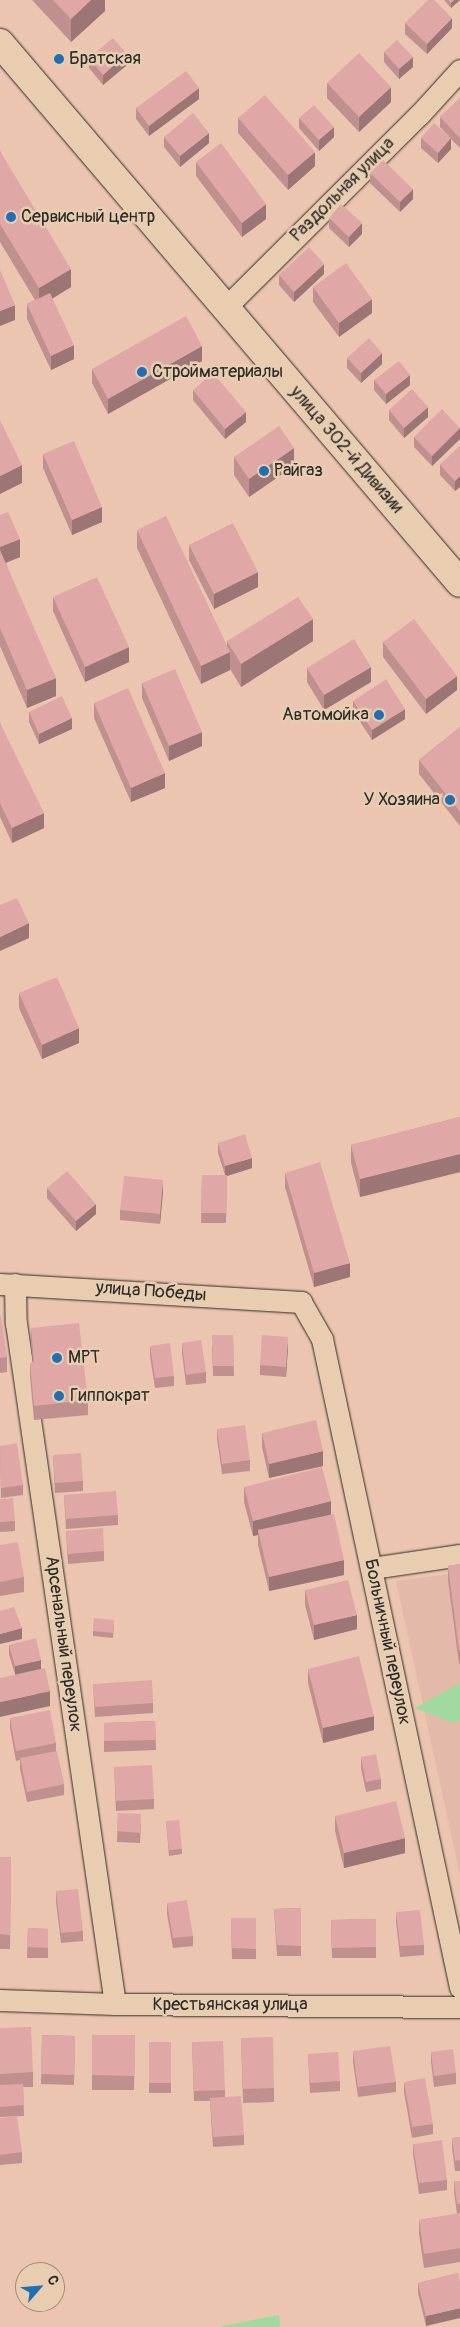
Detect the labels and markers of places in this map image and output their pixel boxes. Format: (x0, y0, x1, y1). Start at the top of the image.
place label: Братская (69, 48, 141, 70)
marker: Братская (53, 53, 65, 65)
place label: Сервисный центр (21, 206, 155, 228)
marker: Сервисный центр (5, 211, 17, 223)
place label: Стройматериалы (152, 361, 283, 383)
marker: Стройматериалы (136, 366, 148, 378)
place label: Райгаз (274, 460, 323, 482)
marker: Райгаз (258, 465, 270, 477)
place label: Автомойка (282, 704, 369, 726)
marker: Автомойка (373, 709, 385, 721)
place label: У Хозяина (363, 789, 440, 811)
marker: У Хозяина (444, 794, 456, 806)
place label: МРТ (68, 1347, 100, 1369)
marker: МРТ (50, 1351, 64, 1365)
place label: Гиппократ (70, 1385, 150, 1407)
marker: Гиппократ (52, 1389, 66, 1403)

